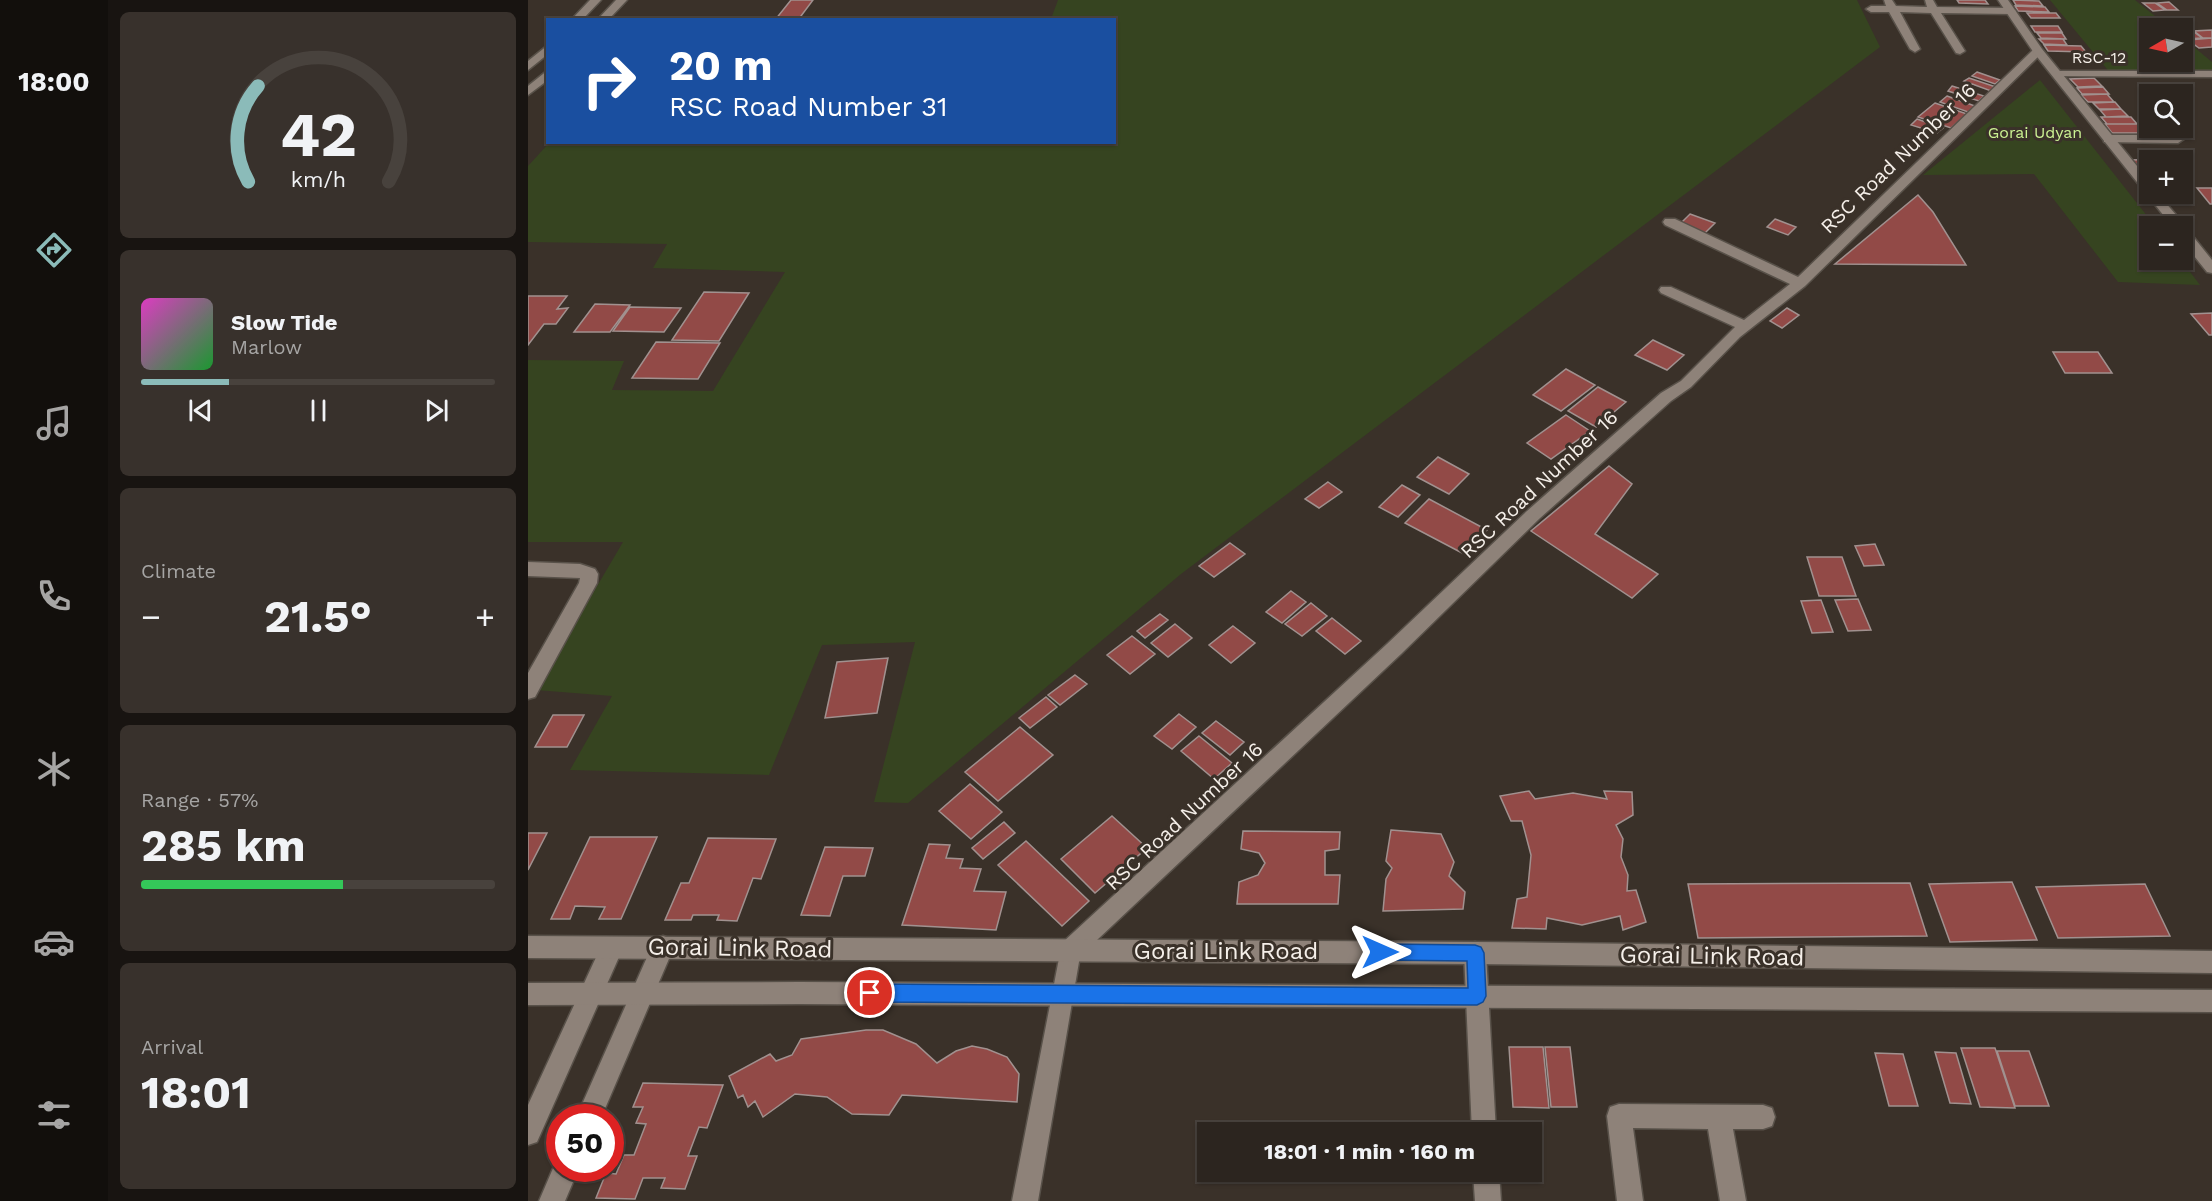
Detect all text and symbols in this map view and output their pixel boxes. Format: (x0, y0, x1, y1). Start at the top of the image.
north arrow (2139, 18, 2193, 72)
map controls (2139, 18, 2193, 270)
text: 20 m (669, 41, 773, 90)
icon: right (570, 42, 648, 120)
street label: RSC-12 (2072, 48, 2126, 67)
text: 18:00 (18, 66, 90, 98)
street label: RSC Road Number 16 (1815, 78, 1981, 238)
button: search (2139, 84, 2193, 138)
text: RSC Road Number 31 (669, 91, 947, 123)
text: 42 (280, 98, 356, 171)
park label: Gorai Udyan (1988, 123, 2082, 142)
button: + (2139, 150, 2193, 204)
text: km/h (290, 167, 346, 192)
button: − (2139, 216, 2193, 270)
icon: directions (33, 229, 75, 271)
text: Slow Tide (231, 310, 338, 335)
text: Marlow (231, 335, 302, 359)
icon: previous (184, 394, 217, 427)
icon: pause (302, 394, 335, 427)
icon: next (420, 394, 453, 427)
icon: music (33, 402, 75, 444)
street label: RSC Road Number 16 (1455, 405, 1623, 563)
text: Climate (141, 559, 216, 583)
icon: phone (33, 575, 75, 617)
text: 21.5° (264, 590, 372, 643)
text: − (141, 597, 161, 636)
text: + (475, 597, 495, 636)
street label: RSC Road Number 16 (1100, 737, 1268, 895)
icon: climate (33, 748, 75, 790)
text: Range · 57% (141, 788, 258, 812)
text: 285 km (141, 819, 305, 872)
position arrow (1348, 920, 1412, 984)
icon: car (33, 921, 75, 963)
street label: Gorai Link Road (647, 932, 833, 964)
street label: Gorai Link Road (1134, 937, 1318, 965)
street label: Gorai Link Road (1619, 940, 1805, 972)
pin (844, 967, 895, 1018)
icon: arrive (853, 976, 886, 1009)
text: Arrival (141, 1035, 203, 1059)
text: 18:01 (141, 1066, 251, 1119)
icon: filters (33, 1094, 75, 1136)
speed limit sign: 50 (546, 1104, 624, 1182)
text: 18:01 · 1 min · 160 m (1264, 1139, 1475, 1164)

